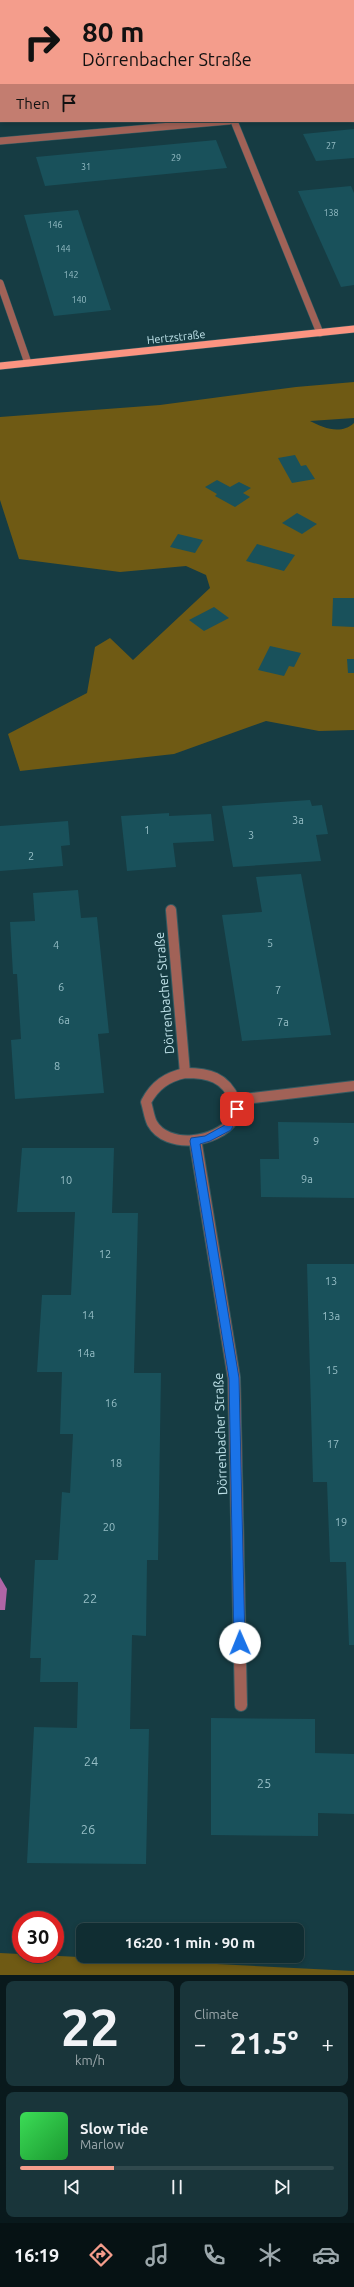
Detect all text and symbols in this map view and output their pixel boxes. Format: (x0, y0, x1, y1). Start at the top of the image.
icon: right (16, 16, 68, 68)
text: 80 m (82, 16, 144, 47)
text: Dörrenbacher Straße (82, 49, 252, 69)
icon: arrive (58, 92, 80, 114)
text: Then (16, 95, 50, 112)
house number: 27 (326, 141, 336, 151)
house number: 29 (171, 153, 181, 163)
house number: 31 (81, 162, 91, 172)
house number: 138 (323, 208, 339, 218)
house number: 146 (47, 220, 63, 230)
house number: 144 (55, 244, 71, 254)
house number: 142 (63, 270, 79, 280)
house number: 140 (71, 295, 87, 305)
street label: Hertzstraße (146, 328, 206, 346)
house number: 3a (292, 814, 304, 826)
house number: 1 (144, 824, 150, 836)
house number: 3 (248, 829, 254, 841)
house number: 2 (28, 850, 34, 862)
street label: Dörrenbacher Straße (152, 931, 176, 1055)
house number: 5 (267, 937, 273, 949)
house number: 4 (53, 939, 59, 951)
house number: 6 (58, 981, 64, 993)
house number: 7 (275, 984, 281, 996)
house number: 6a (58, 1014, 70, 1026)
house number: 7a (277, 1016, 289, 1028)
house number: 8 (54, 1060, 60, 1072)
pin (220, 1092, 254, 1126)
icon: arrive (226, 1098, 248, 1120)
house number: 9 (313, 1135, 319, 1147)
house number: 9a (301, 1173, 313, 1185)
house number: 10 (60, 1174, 72, 1186)
house number: 12 (99, 1248, 111, 1260)
house number: 13 (325, 1275, 337, 1287)
house number: 14 (82, 1309, 94, 1321)
house number: 13a (322, 1310, 340, 1322)
house number: 14a (77, 1347, 95, 1359)
house number: 15 (326, 1364, 338, 1376)
street label: Dörrenbacher Straße (211, 1372, 229, 1496)
house number: 16 (105, 1397, 117, 1409)
house number: 17 (327, 1438, 339, 1450)
house number: 18 (110, 1457, 122, 1469)
house number: 19 (335, 1516, 347, 1528)
house number: 20 (103, 1521, 115, 1533)
house number: 22 (83, 1591, 97, 1605)
position arrow (219, 1622, 261, 1664)
house number: 24 (84, 1754, 98, 1768)
house number: 25 (257, 1776, 271, 1790)
house number: 26 (81, 1822, 95, 1836)
speed limit sign: 30 (12, 1911, 64, 1963)
text: 16:20 · 1 min · 90 m (125, 1934, 255, 1951)
text: 22 (61, 1998, 119, 2056)
text: Climate (194, 2007, 239, 2021)
text: 21.5° (230, 2026, 298, 2060)
text: − (194, 2031, 206, 2056)
text: + (322, 2031, 334, 2056)
text: km/h (75, 2053, 105, 2067)
text: Slow Tide (80, 2120, 148, 2137)
text: Marlow (80, 2137, 124, 2151)
icon: previous (61, 2176, 83, 2198)
icon: pause (166, 2176, 188, 2198)
icon: next (271, 2176, 293, 2198)
icon: directions (87, 2241, 115, 2269)
icon: music (143, 2241, 171, 2269)
icon: phone (200, 2241, 228, 2269)
icon: climate (256, 2241, 284, 2269)
icon: car (312, 2241, 340, 2269)
text: 16:19 (14, 2245, 59, 2265)

